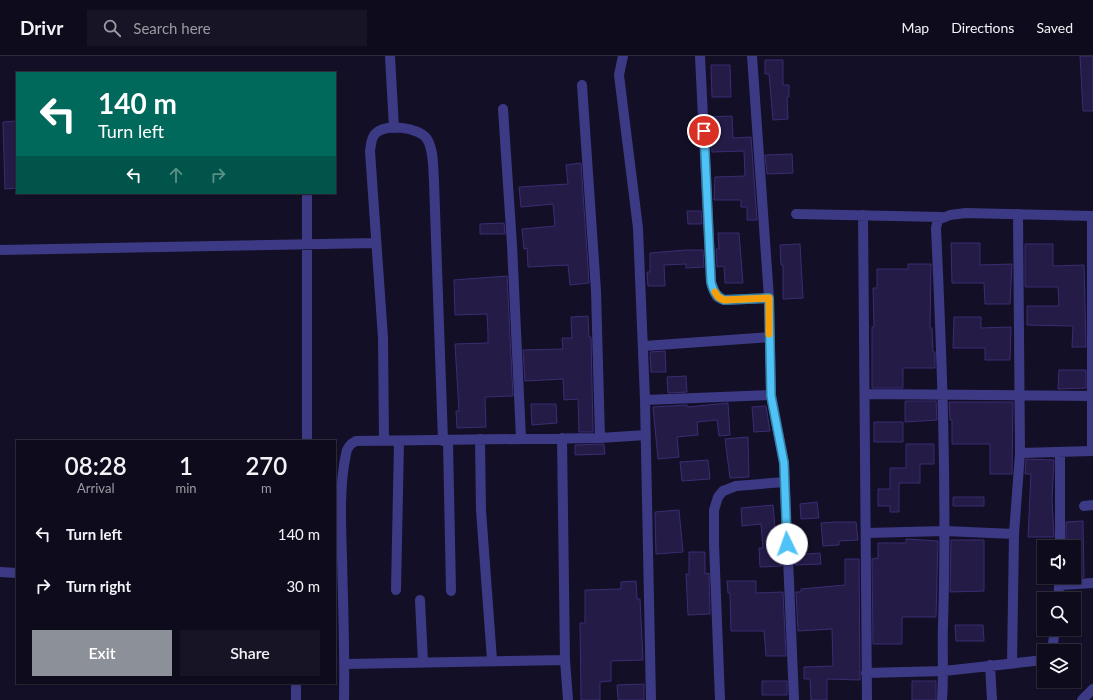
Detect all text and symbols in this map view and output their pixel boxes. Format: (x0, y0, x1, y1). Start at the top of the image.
search box (87, 10, 367, 46)
text: Drivr (20, 16, 63, 39)
icon: search (101, 17, 123, 39)
text: Search here (133, 19, 211, 37)
text: Map (902, 19, 929, 36)
text: Directions (951, 19, 1014, 36)
text: Saved (1036, 19, 1073, 36)
text: 140 m (98, 86, 177, 120)
icon: left (32, 88, 84, 140)
pin (687, 114, 721, 148)
text: Turn left (98, 120, 164, 142)
icon: arrive (693, 120, 715, 142)
icon: left (123, 164, 145, 186)
icon: ahead (165, 164, 187, 186)
icon: right (207, 164, 229, 186)
text: 08:28 (65, 451, 127, 480)
text: 1 (179, 451, 193, 480)
text: 270 (245, 451, 287, 480)
text: Arrival (77, 480, 114, 496)
text: min (175, 480, 197, 496)
text: m (261, 480, 272, 496)
icon: left (32, 523, 54, 545)
position arrow (766, 523, 808, 565)
text: Turn left (66, 525, 122, 543)
text: 140 m (278, 525, 320, 543)
map controls (1037, 540, 1081, 688)
button: sound (1037, 540, 1081, 584)
icon: right (32, 575, 54, 597)
text: Turn right (66, 577, 131, 595)
text: 30 m (286, 577, 320, 595)
button: search (1037, 592, 1081, 636)
button: Exit (32, 630, 172, 676)
button: Share (180, 630, 320, 676)
button: layers (1037, 644, 1081, 688)

